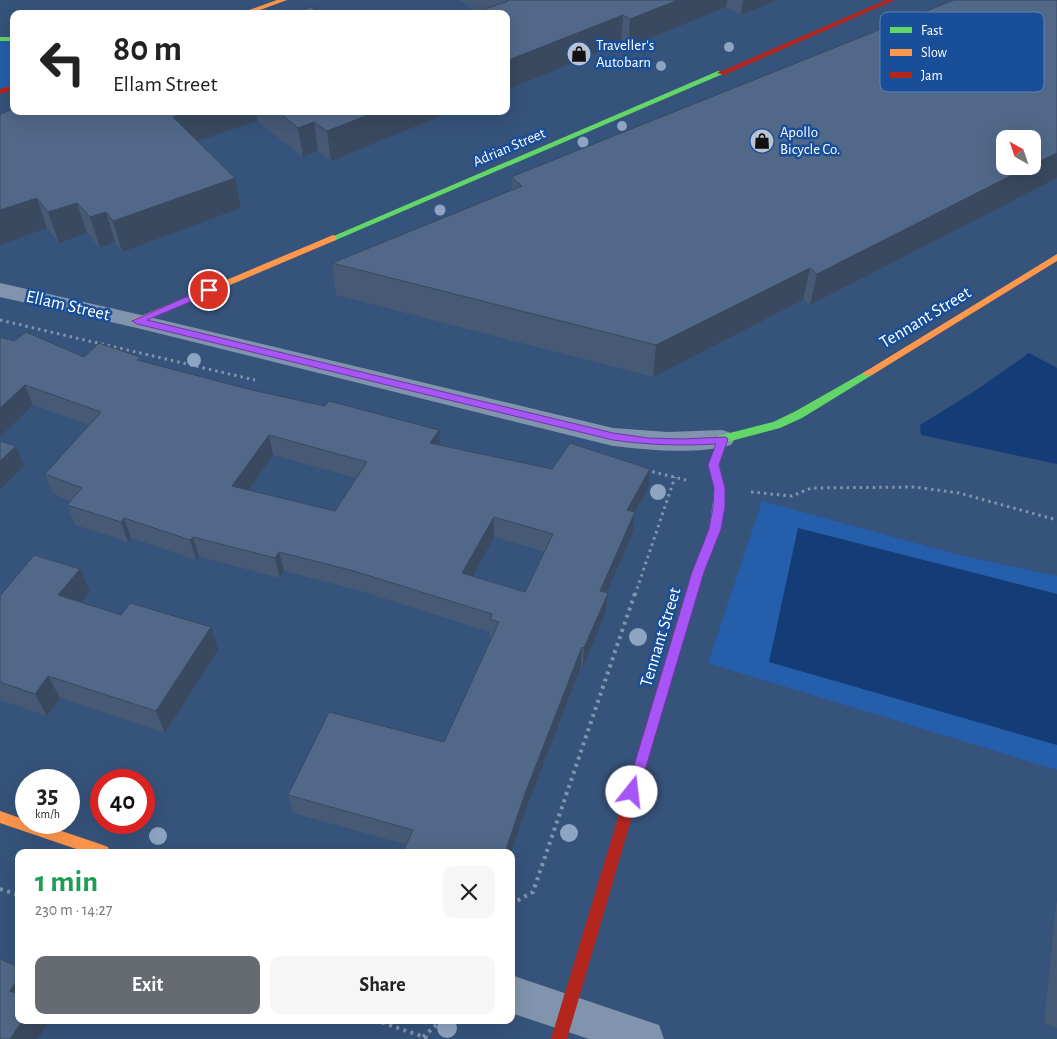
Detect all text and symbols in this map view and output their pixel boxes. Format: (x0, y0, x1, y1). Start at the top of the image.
legend (880, 12, 1044, 92)
text: Fast (921, 24, 943, 38)
icon: left (30, 30, 95, 95)
text: 80 m (113, 32, 182, 67)
place label: Traveller's Autobarn (596, 38, 654, 70)
shop icon: Traveller's Autobarn (566, 41, 592, 67)
text: Slow (921, 46, 948, 60)
text: Jam (921, 69, 943, 83)
text: Ellam Street (113, 73, 217, 95)
street label: Adrian Street (471, 125, 548, 169)
place label: Apollo Bicycle Co. (780, 125, 840, 157)
shop icon: Apollo Bicycle Co. (749, 128, 775, 154)
north arrow (996, 130, 1041, 175)
map controls (996, 130, 1041, 175)
pin (188, 269, 230, 311)
icon: arrive (195, 276, 223, 304)
street label: Tennant Street (877, 284, 974, 352)
street label: Ellam Street (24, 288, 112, 324)
street label: Tennant Street (637, 585, 685, 689)
position arrow (605, 765, 657, 817)
speed limit sign: 40 (90, 769, 155, 834)
text: 35 (37, 783, 58, 808)
text: km/h (35, 808, 60, 820)
button: close (443, 866, 495, 918)
text: 1 min (35, 867, 98, 897)
text: 230 m · 14:27 (35, 902, 113, 918)
button: Exit (35, 956, 260, 1014)
button: Share (270, 956, 495, 1014)

